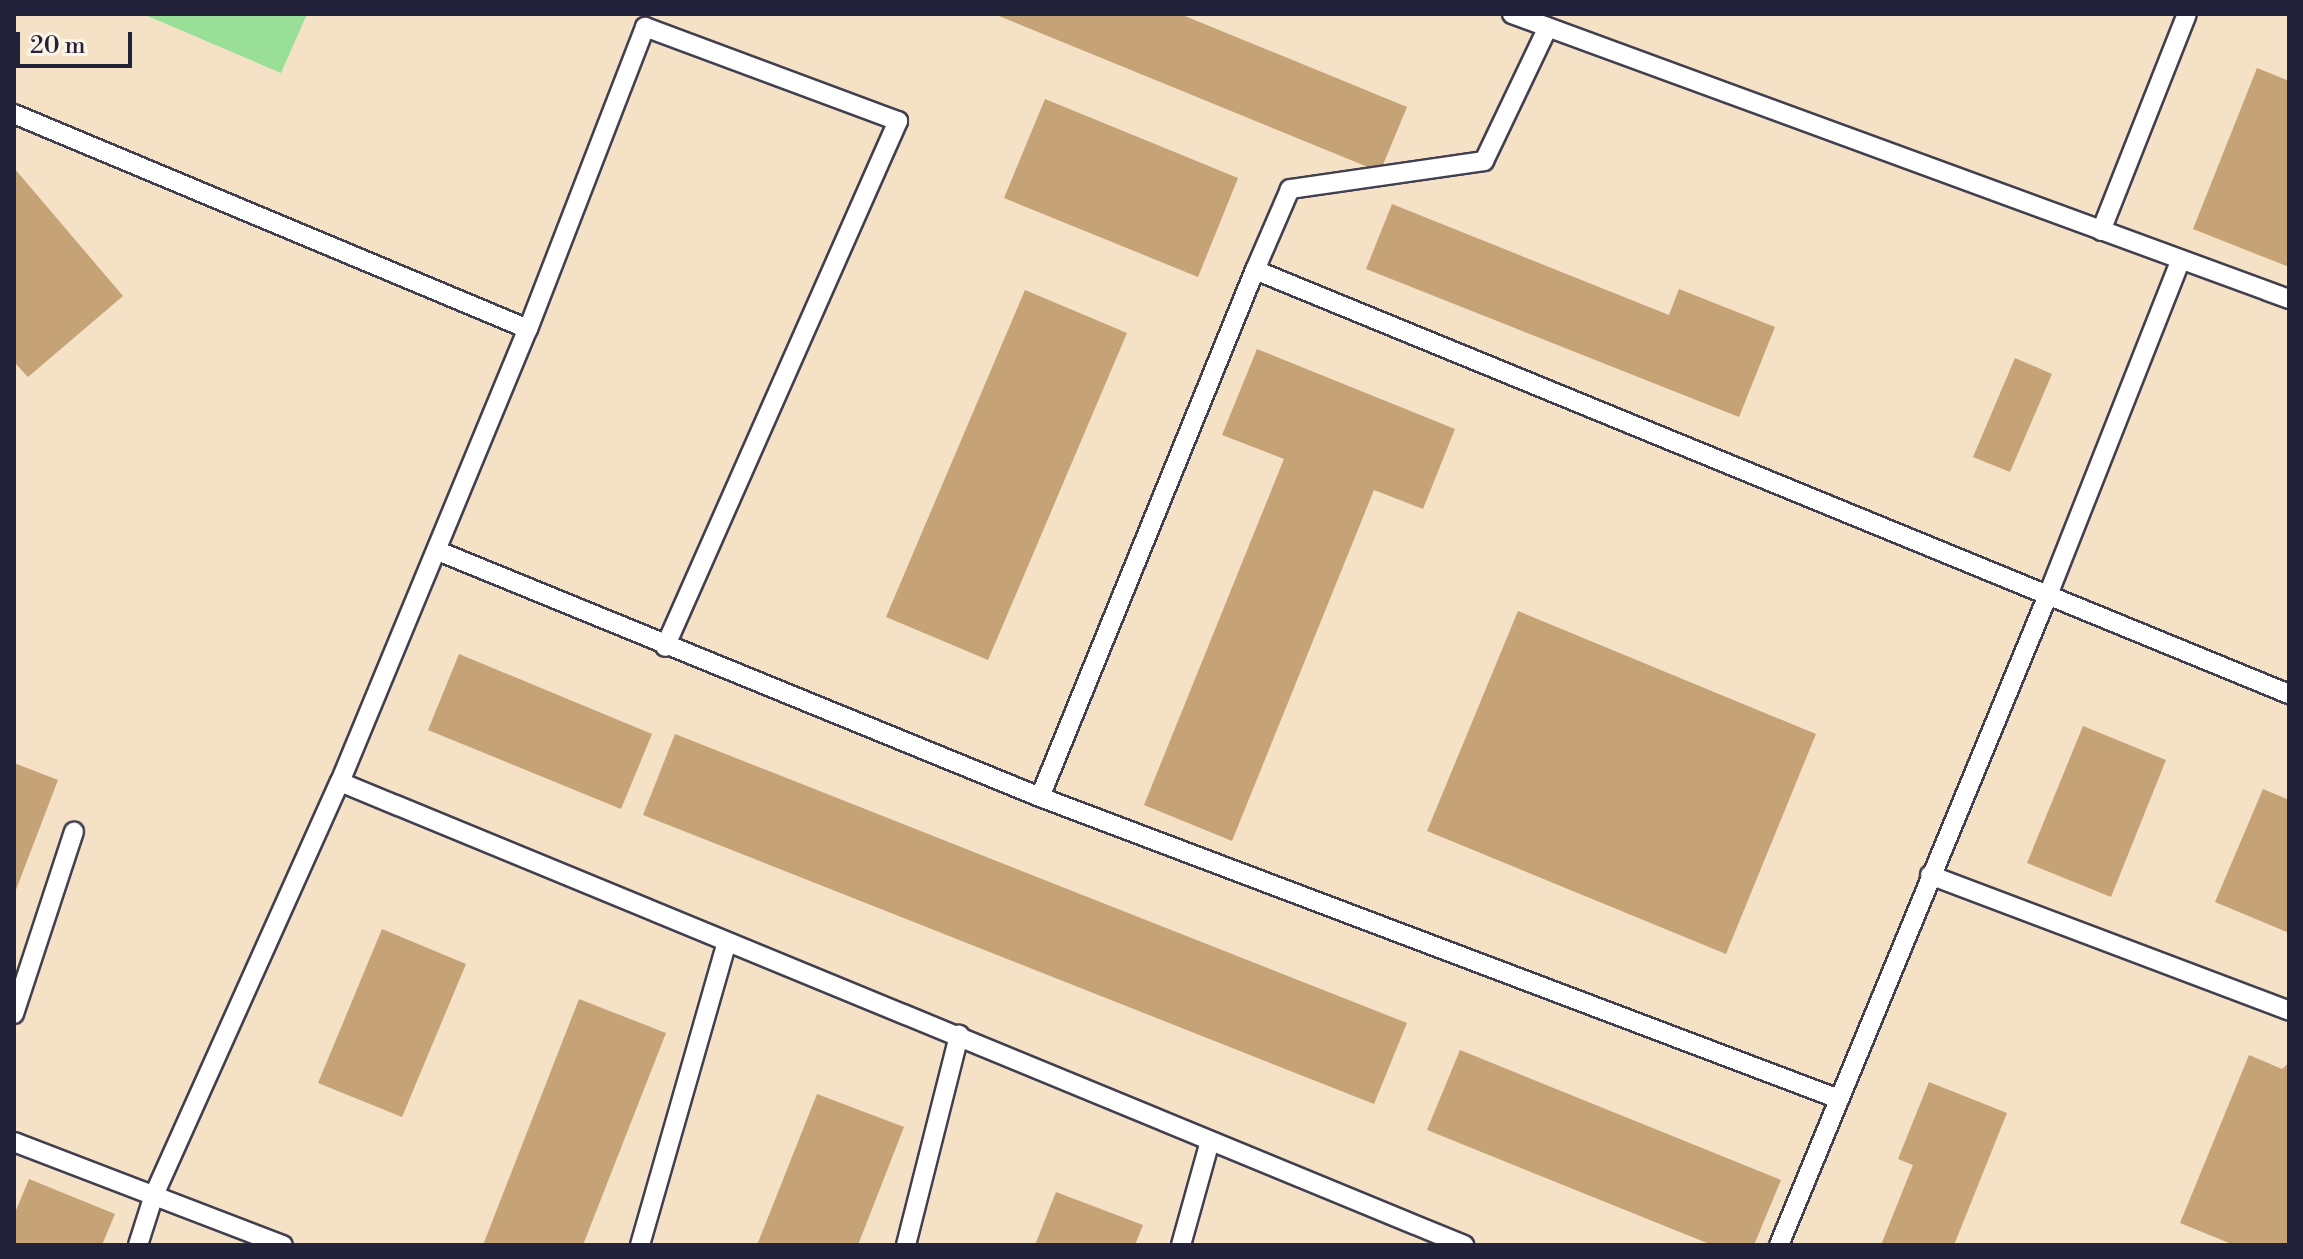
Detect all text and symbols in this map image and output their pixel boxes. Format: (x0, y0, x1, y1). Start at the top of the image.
scale bar (20, 16, 136, 66)
text: 20 m (30, 31, 86, 61)

